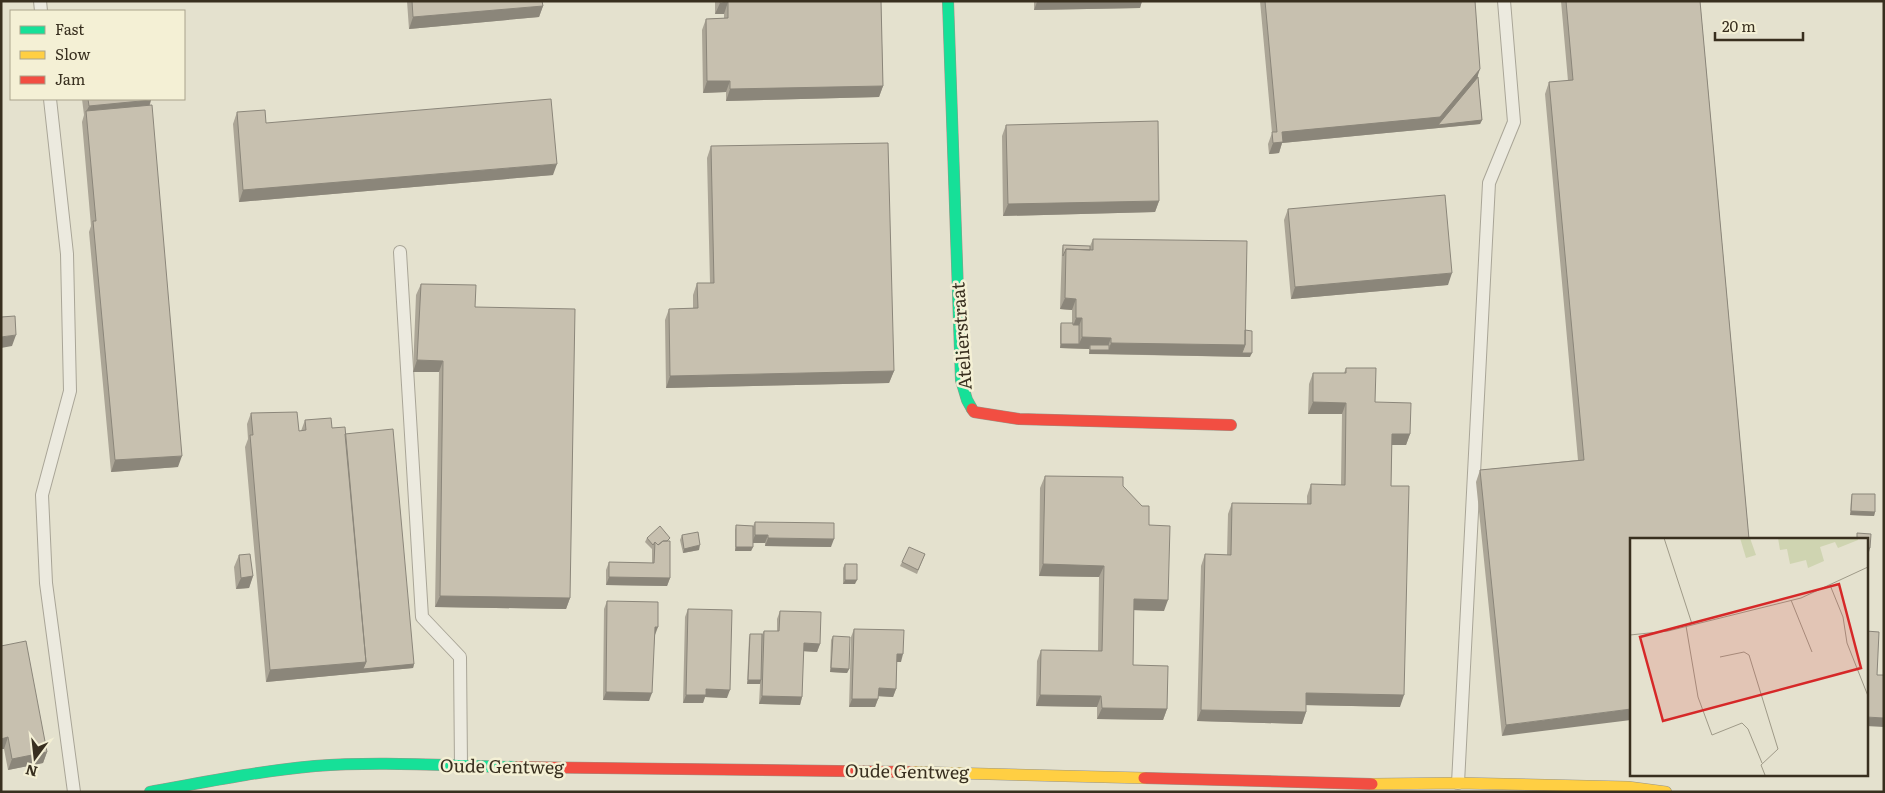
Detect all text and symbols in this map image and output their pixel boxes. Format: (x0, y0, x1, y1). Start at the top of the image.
legend (10, 10, 185, 100)
scale bar (1715, 10, 1802, 42)
text: 20 m (1722, 14, 1756, 37)
text: Fast (55, 17, 84, 40)
text: Slow (55, 42, 90, 65)
text: Jam (55, 67, 86, 90)
street label: Atelierstraat (943, 281, 978, 391)
inset map (1630, 538, 1868, 776)
north arrow (10, 733, 60, 783)
street label: Oude Gentweg (440, 751, 565, 780)
street label: Oude Gentweg (845, 756, 970, 785)
text: N (23, 760, 40, 783)

